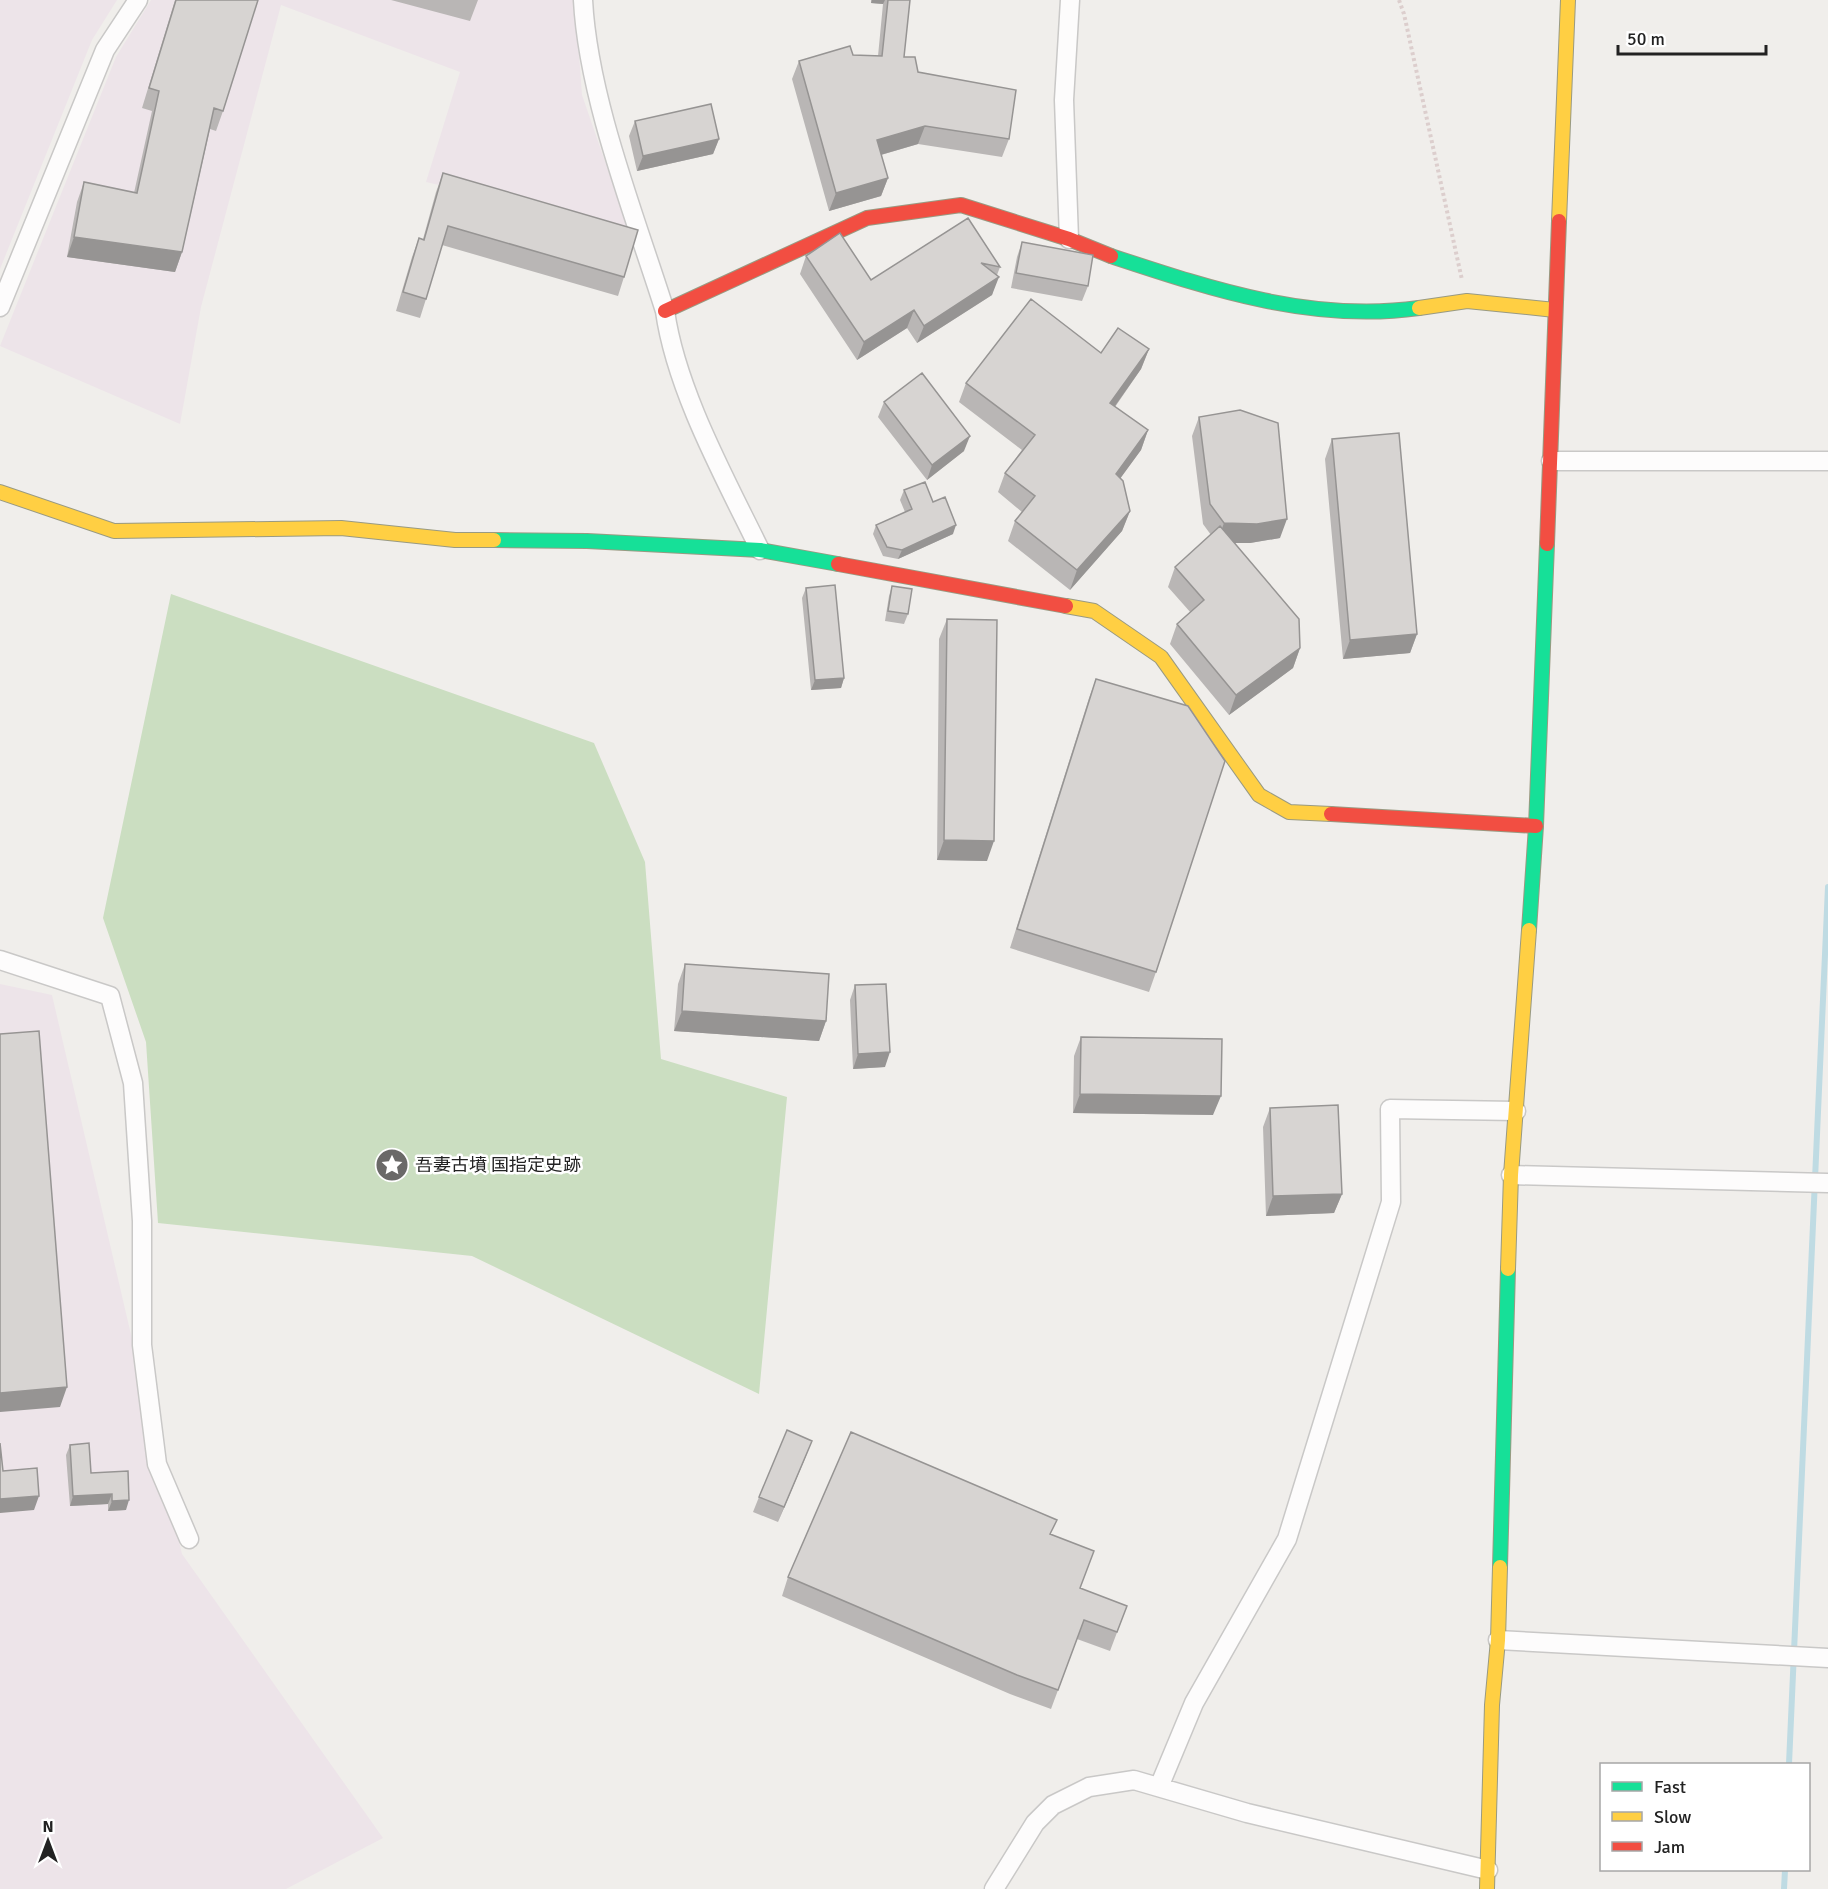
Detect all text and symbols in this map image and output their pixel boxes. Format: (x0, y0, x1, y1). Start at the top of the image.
scale bar (1618, 18, 1766, 56)
text: 50 m (1627, 28, 1665, 50)
place icon: 吾妻古墳 国指定史跡 (374, 1147, 410, 1183)
place label: 吾妻古墳 国指定史跡 (415, 1154, 581, 1176)
legend (1600, 1763, 1810, 1871)
text: Fast (1654, 1776, 1686, 1798)
text: Slow (1654, 1806, 1691, 1828)
north arrow (18, 1811, 78, 1871)
text: N (42, 1817, 54, 1837)
text: Jam (1654, 1836, 1685, 1858)

